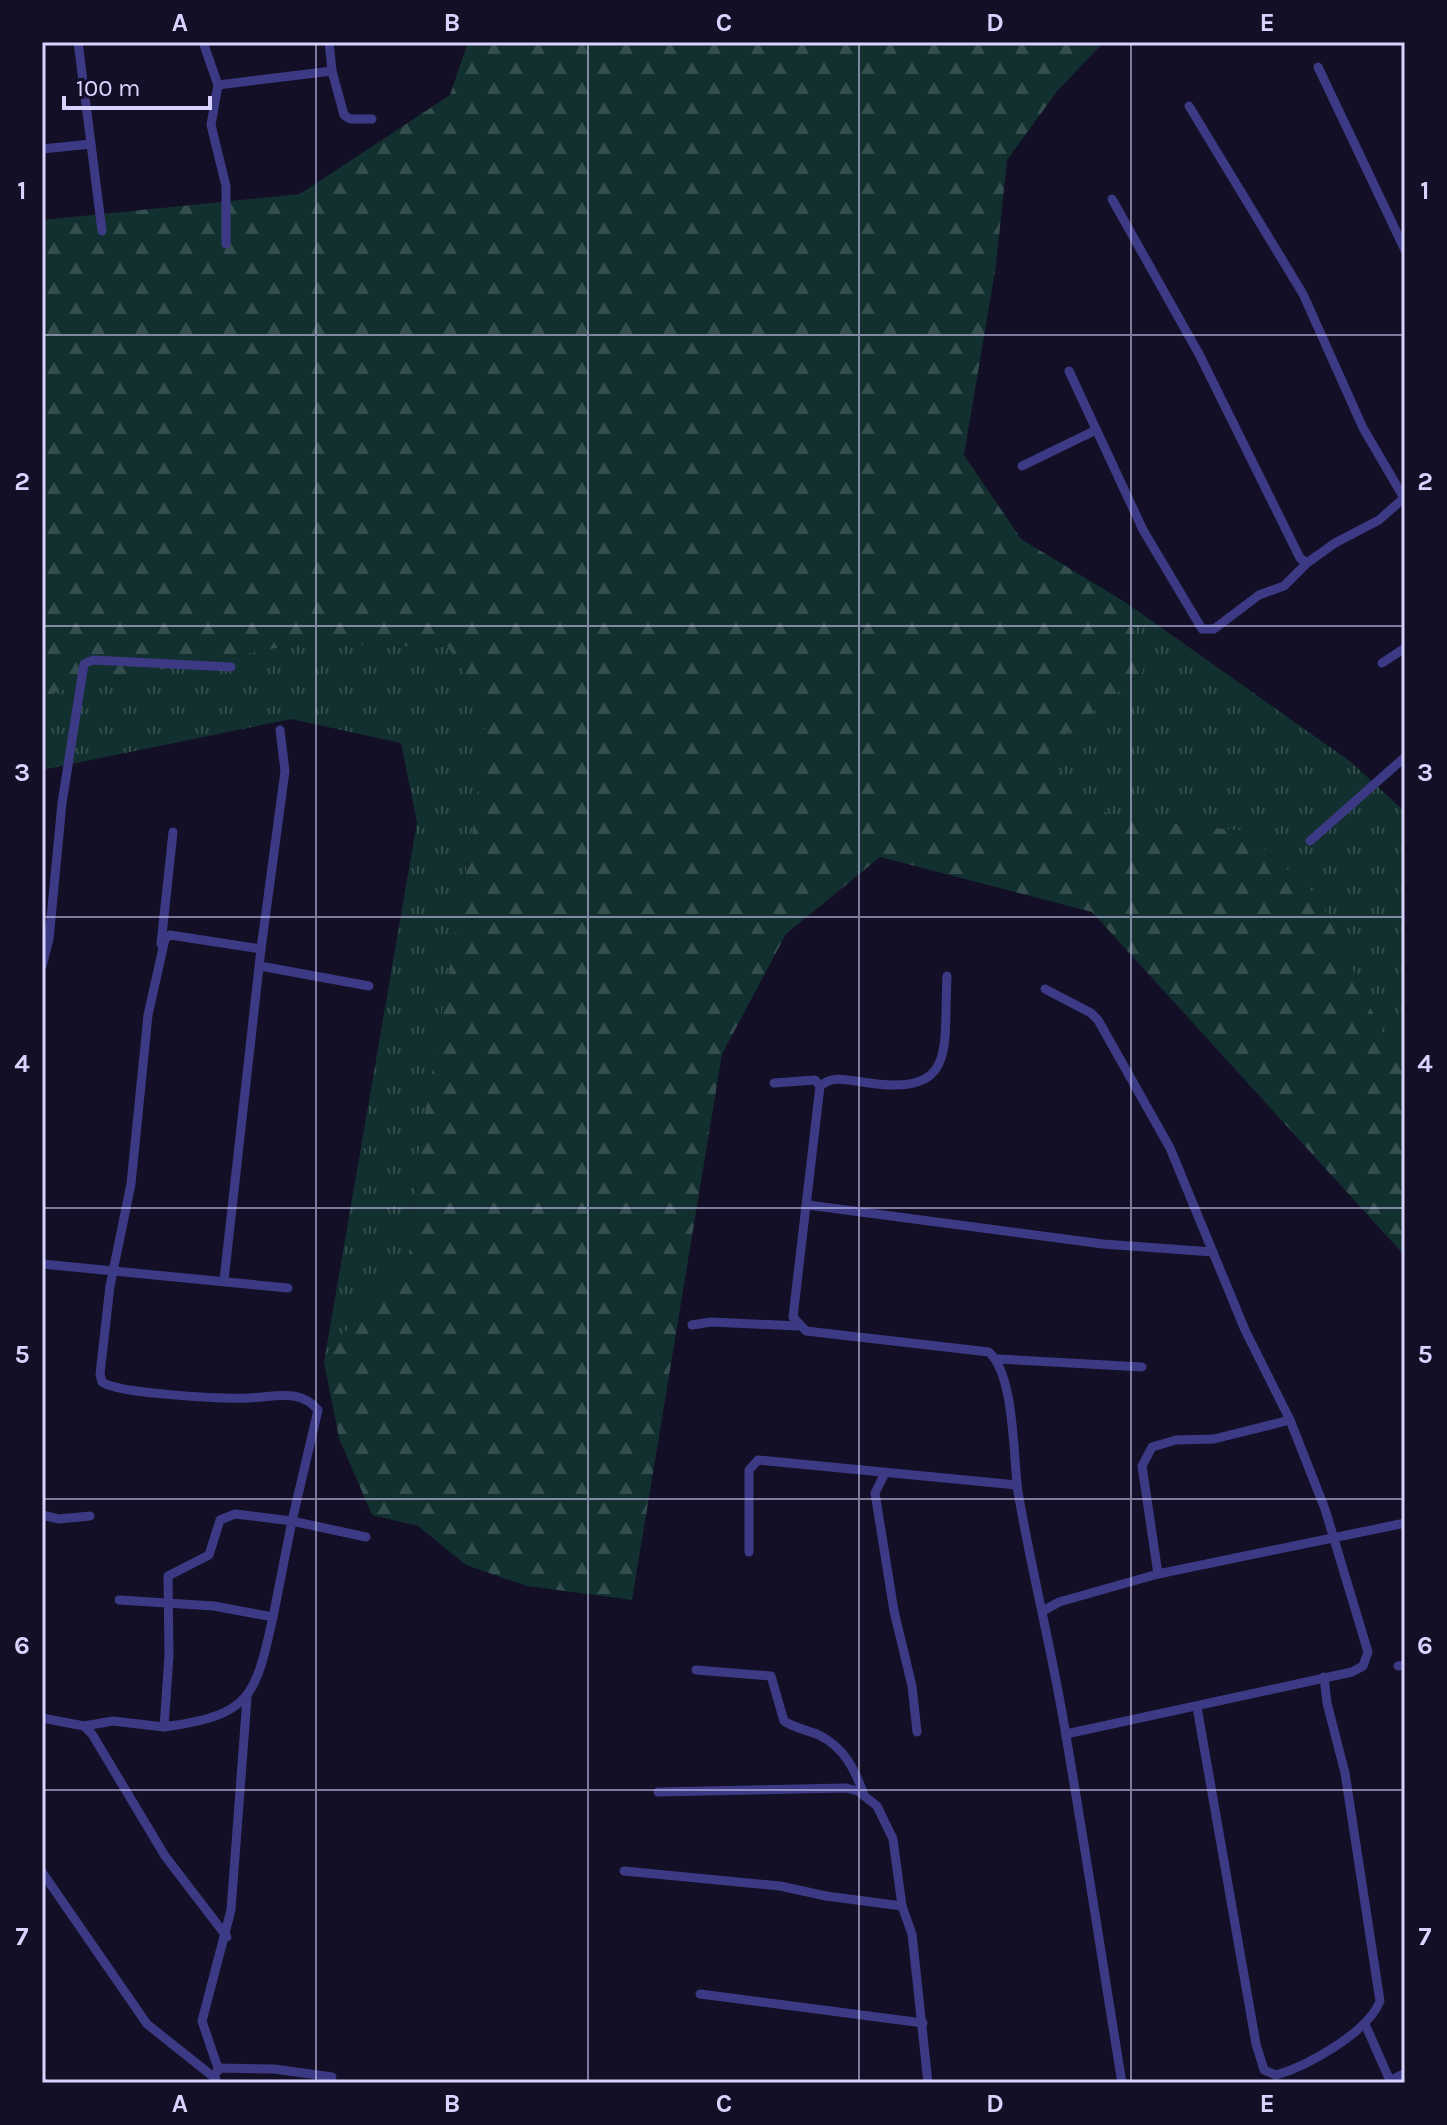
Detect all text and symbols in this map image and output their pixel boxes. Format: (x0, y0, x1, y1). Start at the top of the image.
text: A (172, 7, 188, 38)
text: B (444, 7, 460, 38)
text: C (716, 7, 732, 38)
text: D (986, 7, 1004, 38)
text: E (1259, 7, 1275, 38)
scale bar (64, 60, 210, 110)
text: 100 m (76, 74, 141, 102)
text: 1 (17, 175, 27, 206)
text: 1 (1420, 175, 1430, 206)
text: 2 (14, 466, 30, 497)
text: 2 (1417, 466, 1433, 497)
text: 3 (14, 757, 30, 788)
text: 3 (1417, 757, 1433, 788)
text: 4 (14, 1048, 30, 1079)
text: 4 (1417, 1048, 1433, 1079)
text: 5 (14, 1339, 30, 1370)
text: 5 (1417, 1339, 1433, 1370)
text: 6 (14, 1630, 30, 1661)
text: 6 (1417, 1630, 1433, 1661)
text: 7 (16, 1921, 29, 1952)
text: 7 (1419, 1921, 1432, 1952)
text: A (172, 2088, 188, 2119)
text: B (444, 2088, 460, 2119)
text: C (716, 2088, 732, 2119)
text: D (986, 2088, 1004, 2119)
text: E (1259, 2088, 1275, 2119)

